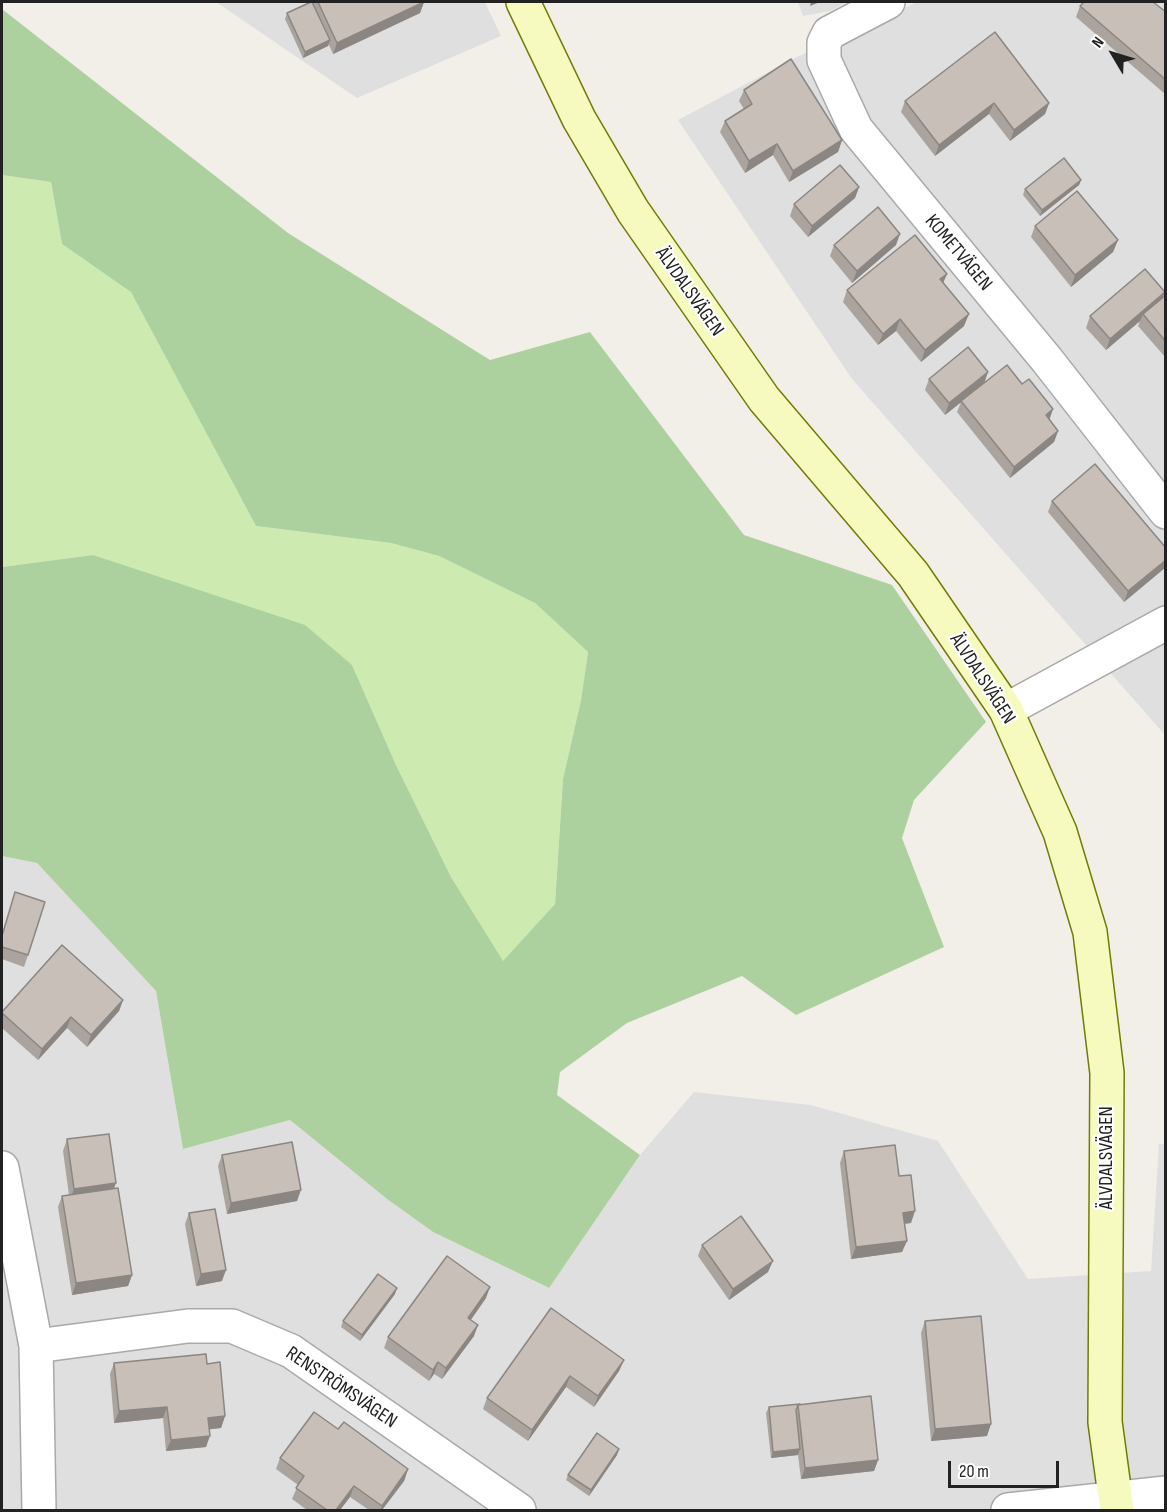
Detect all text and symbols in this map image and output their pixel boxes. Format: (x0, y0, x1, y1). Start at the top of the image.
north arrow (1083, 24, 1143, 84)
text: N (1088, 33, 1109, 52)
street label: KOMETVÄGEN (919, 210, 997, 296)
street label: ÄLVDALSVÄGEN (650, 243, 728, 341)
street label: ÄLVDALSVÄGEN (944, 629, 1020, 729)
street label: ÄLVDALSVÄGEN (1095, 1106, 1119, 1210)
street label: RENSTRÖMSVÄGEN (281, 1342, 401, 1434)
scale bar (951, 1449, 1062, 1487)
text: 20 m (959, 1461, 989, 1482)

